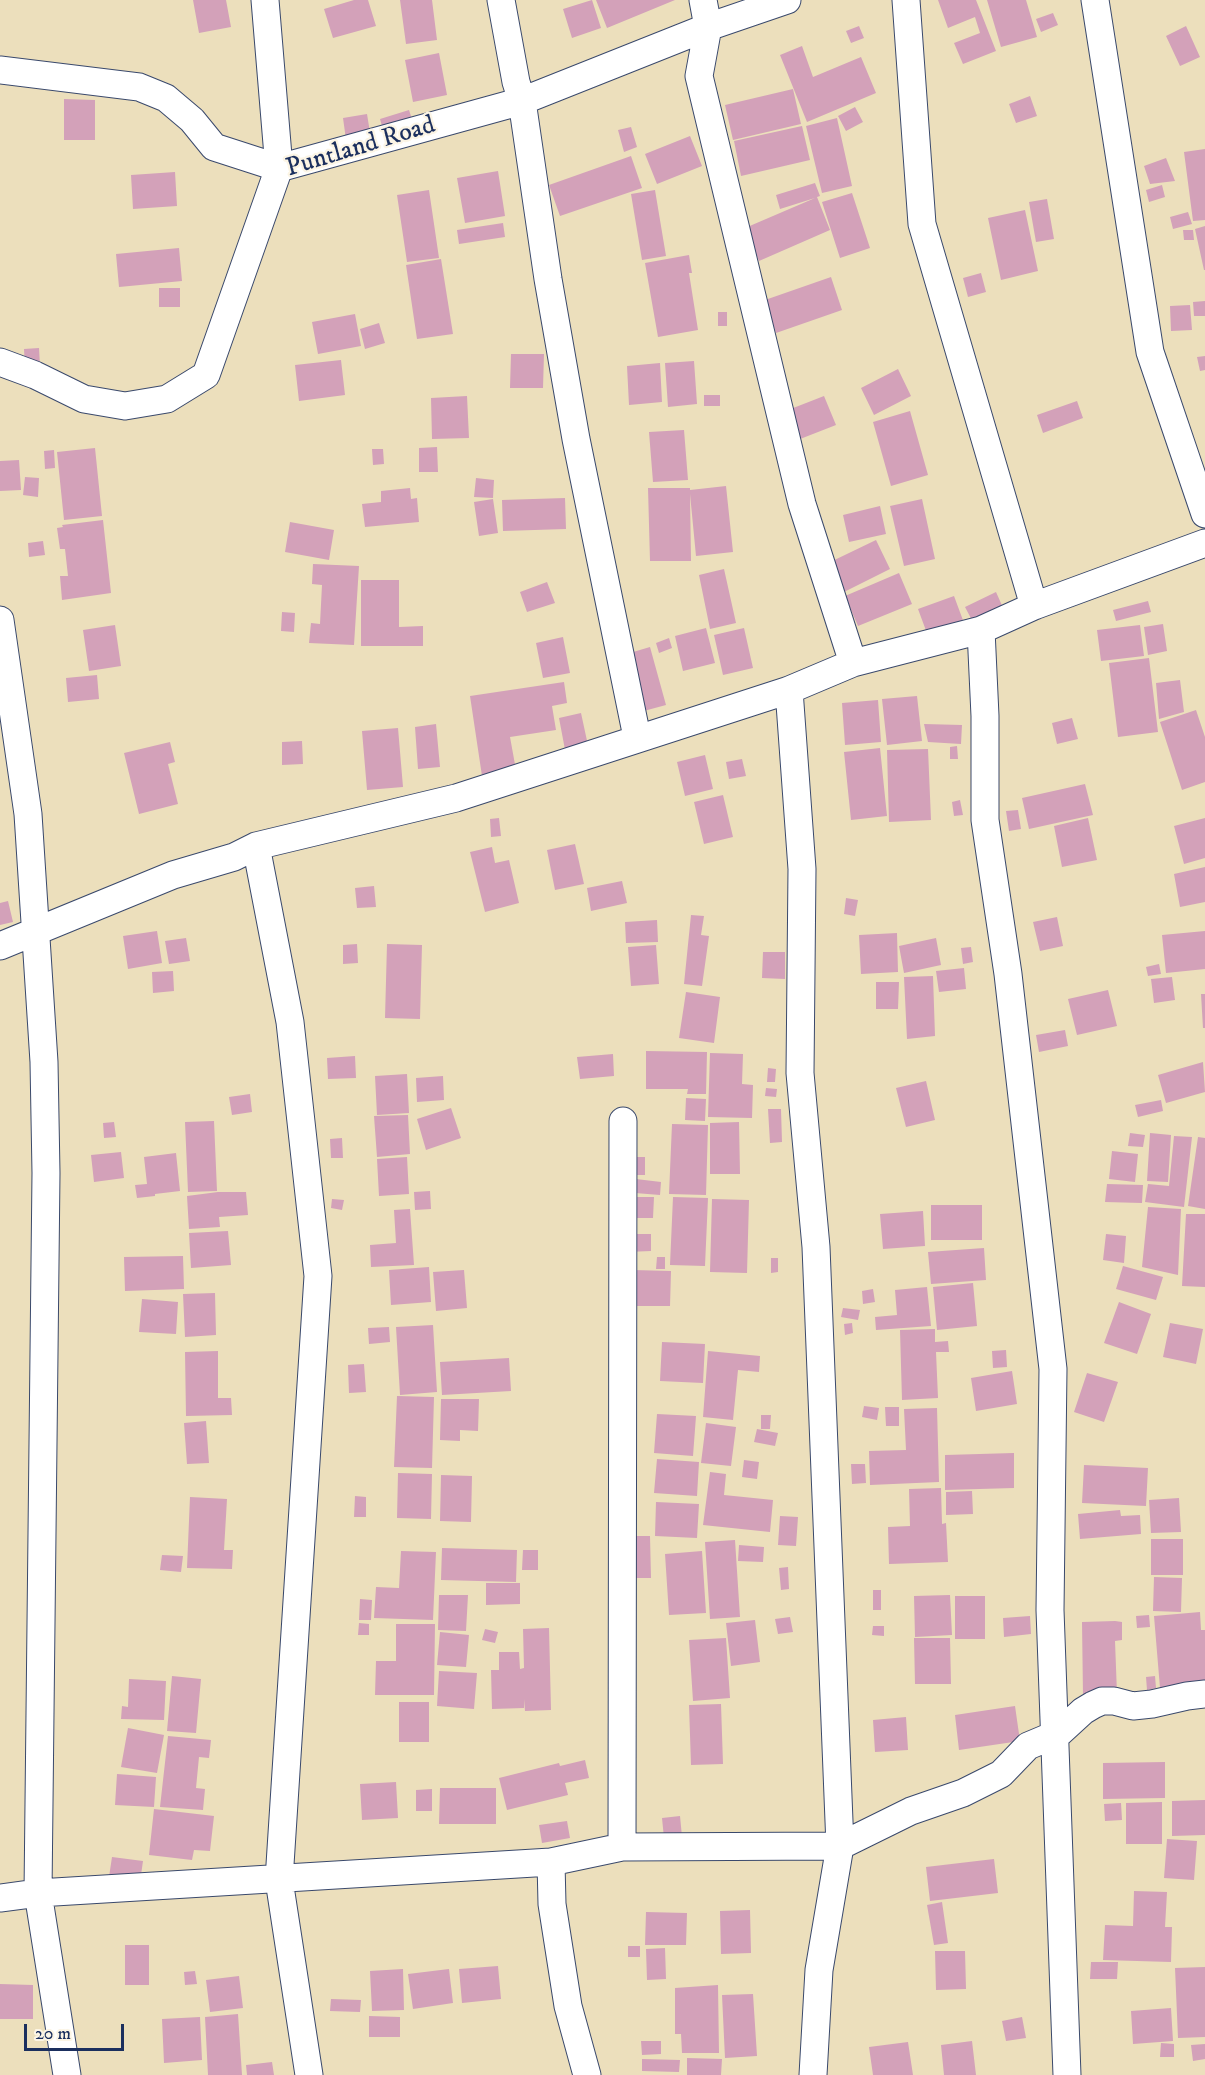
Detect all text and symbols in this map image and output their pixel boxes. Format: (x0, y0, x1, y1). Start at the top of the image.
street label: Puntland Road (283, 111, 439, 185)
scale bar (27, 2012, 128, 2050)
text: 20 m (35, 2023, 71, 2045)

